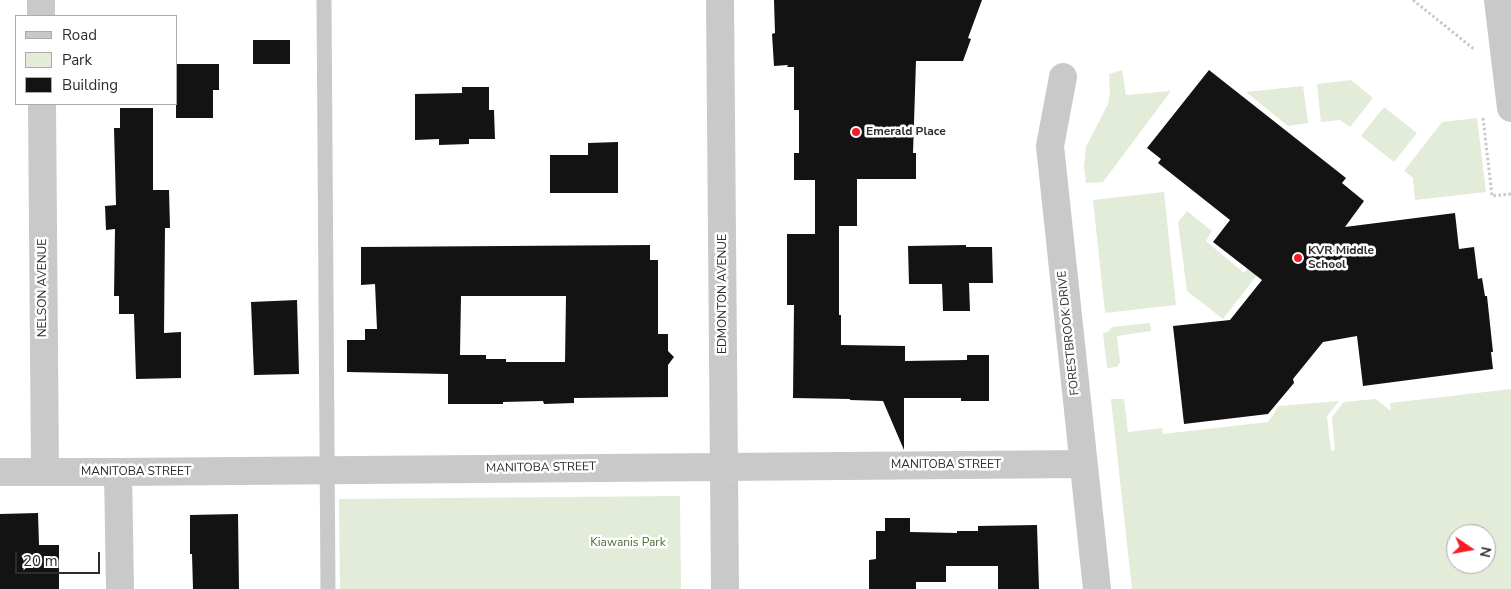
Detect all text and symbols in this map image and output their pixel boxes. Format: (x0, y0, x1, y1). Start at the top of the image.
legend (15, 15, 178, 105)
text: Road (62, 25, 97, 45)
text: Park (62, 50, 92, 70)
text: Building (62, 75, 118, 95)
place label: Emerald Place (866, 125, 946, 139)
marker: Emerald Place (850, 126, 862, 138)
street label: EDMONTON AVENUE (716, 234, 730, 354)
street label: NELSON AVENUE (36, 239, 50, 337)
place label: KVR Middle School (1308, 244, 1374, 272)
marker: KVR Middle School (1292, 252, 1304, 264)
street label: FORESTBROOK DRIVE (1055, 270, 1083, 396)
street label: MANITOBA STREET (891, 458, 1001, 472)
street label: MANITOBA STREET (486, 460, 596, 476)
street label: MANITOBA STREET (81, 465, 191, 479)
north arrow (1446, 524, 1496, 574)
park label: Kiawanis Park (590, 536, 666, 550)
scale bar (18, 542, 102, 574)
text: N (1475, 545, 1496, 559)
text: 20 m (23, 551, 58, 571)

